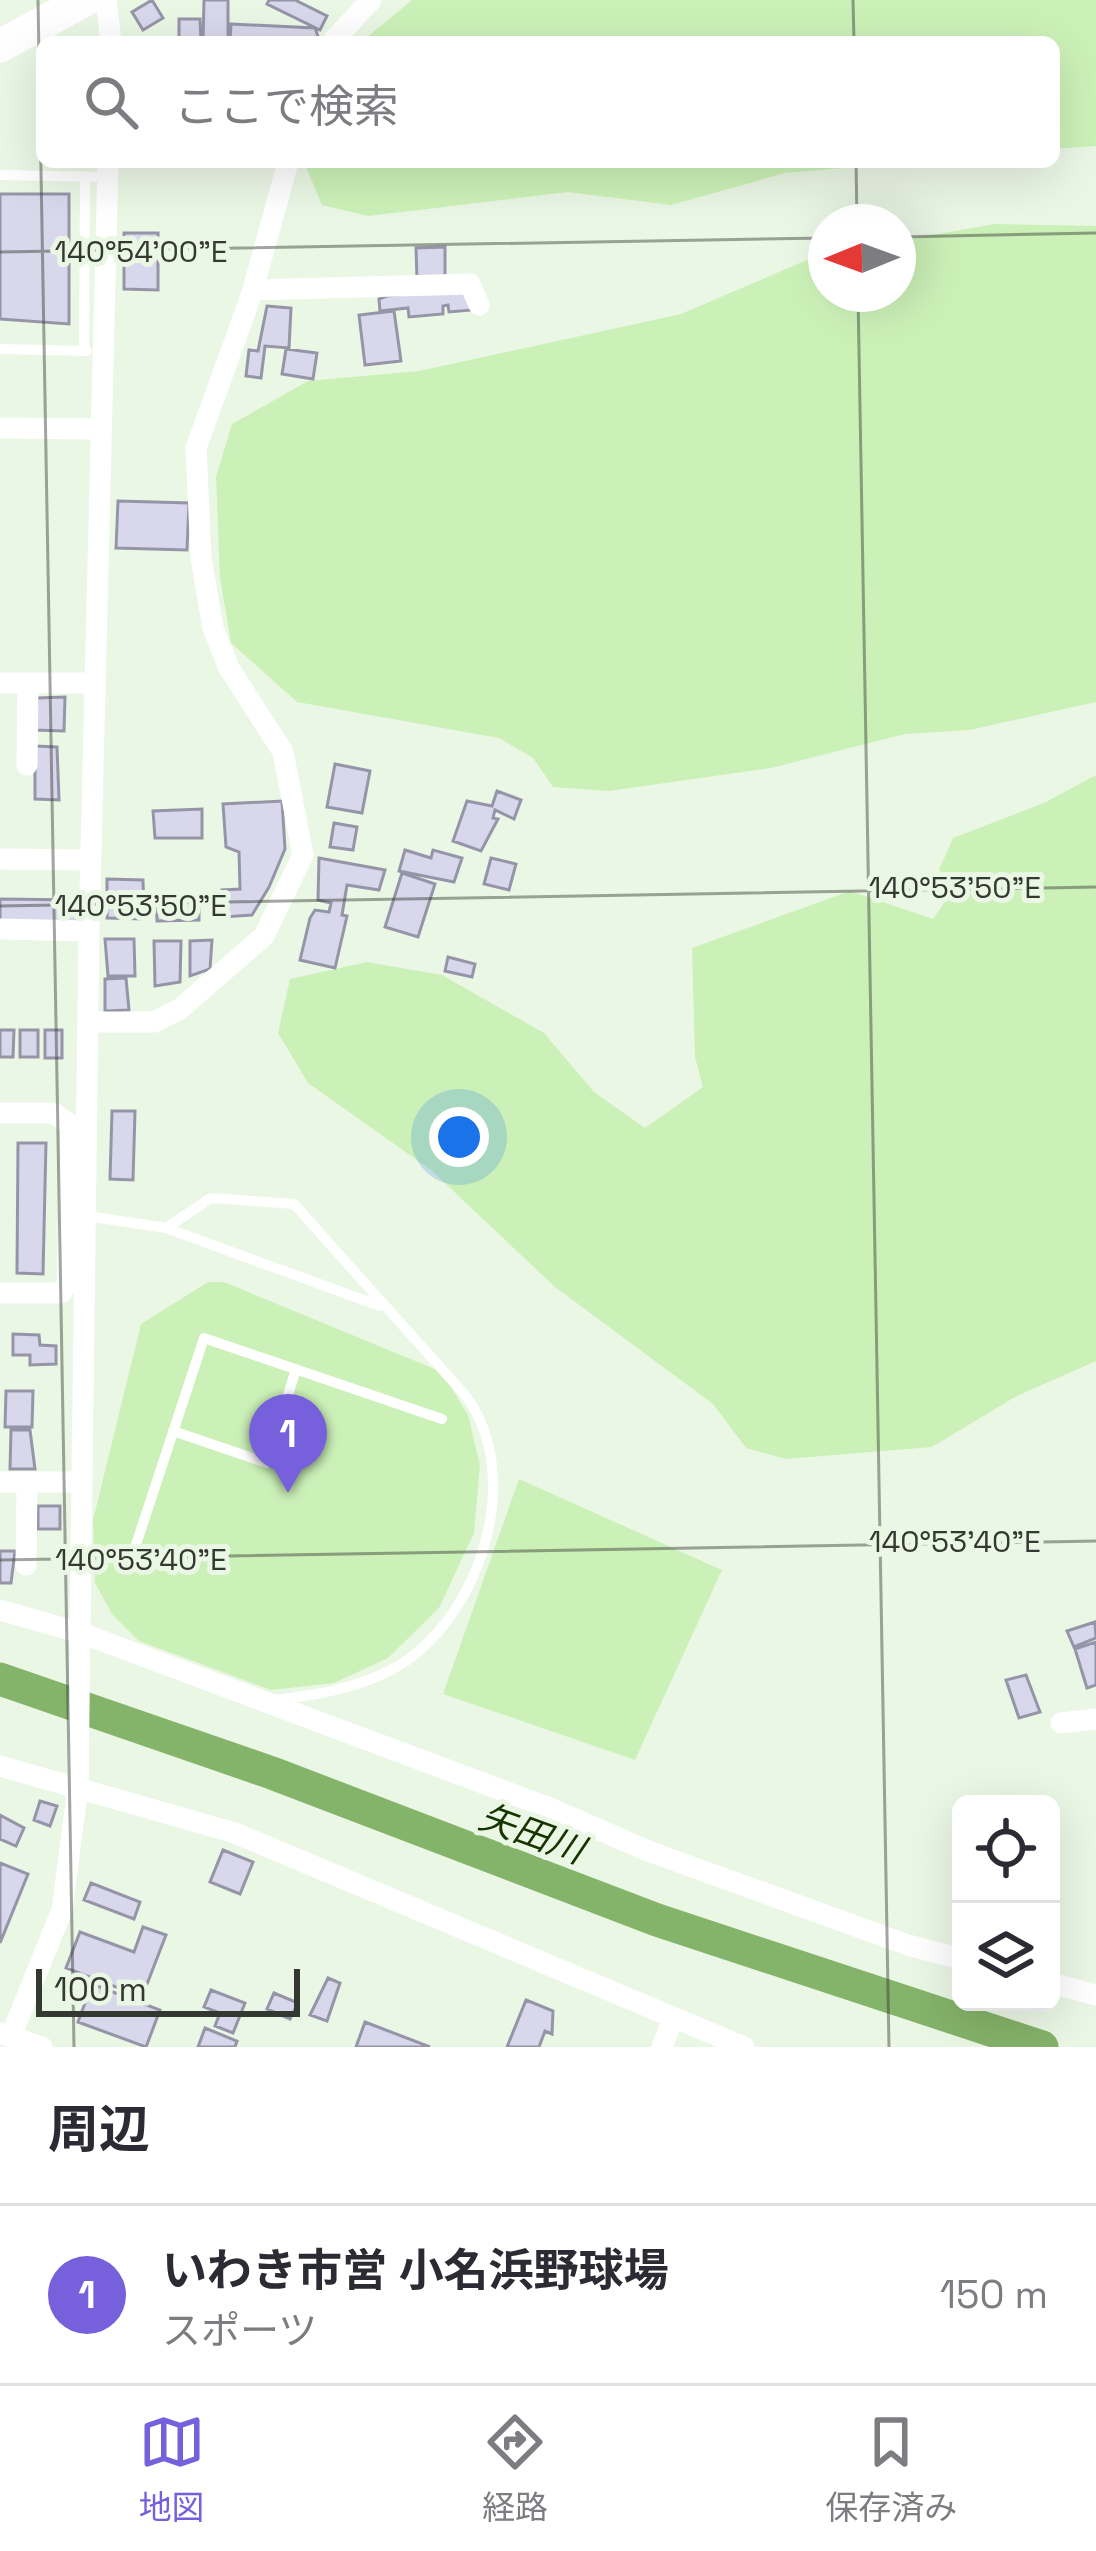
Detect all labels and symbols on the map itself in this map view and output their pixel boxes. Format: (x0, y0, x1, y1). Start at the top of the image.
north arrow (808, 204, 916, 312)
text: 140°54'00"E (54, 232, 228, 271)
text: 140°53'50"E (869, 868, 1041, 907)
text: 140°53'50"E (55, 886, 227, 925)
your location (429, 1107, 489, 1167)
pin: 1 (249, 1394, 327, 1493)
text: 140°53'40"E (869, 1522, 1041, 1561)
text: 140°53'40"E (55, 1540, 227, 1579)
water label: 矢田川 (473, 1794, 594, 1875)
scale bar (36, 1963, 300, 2016)

